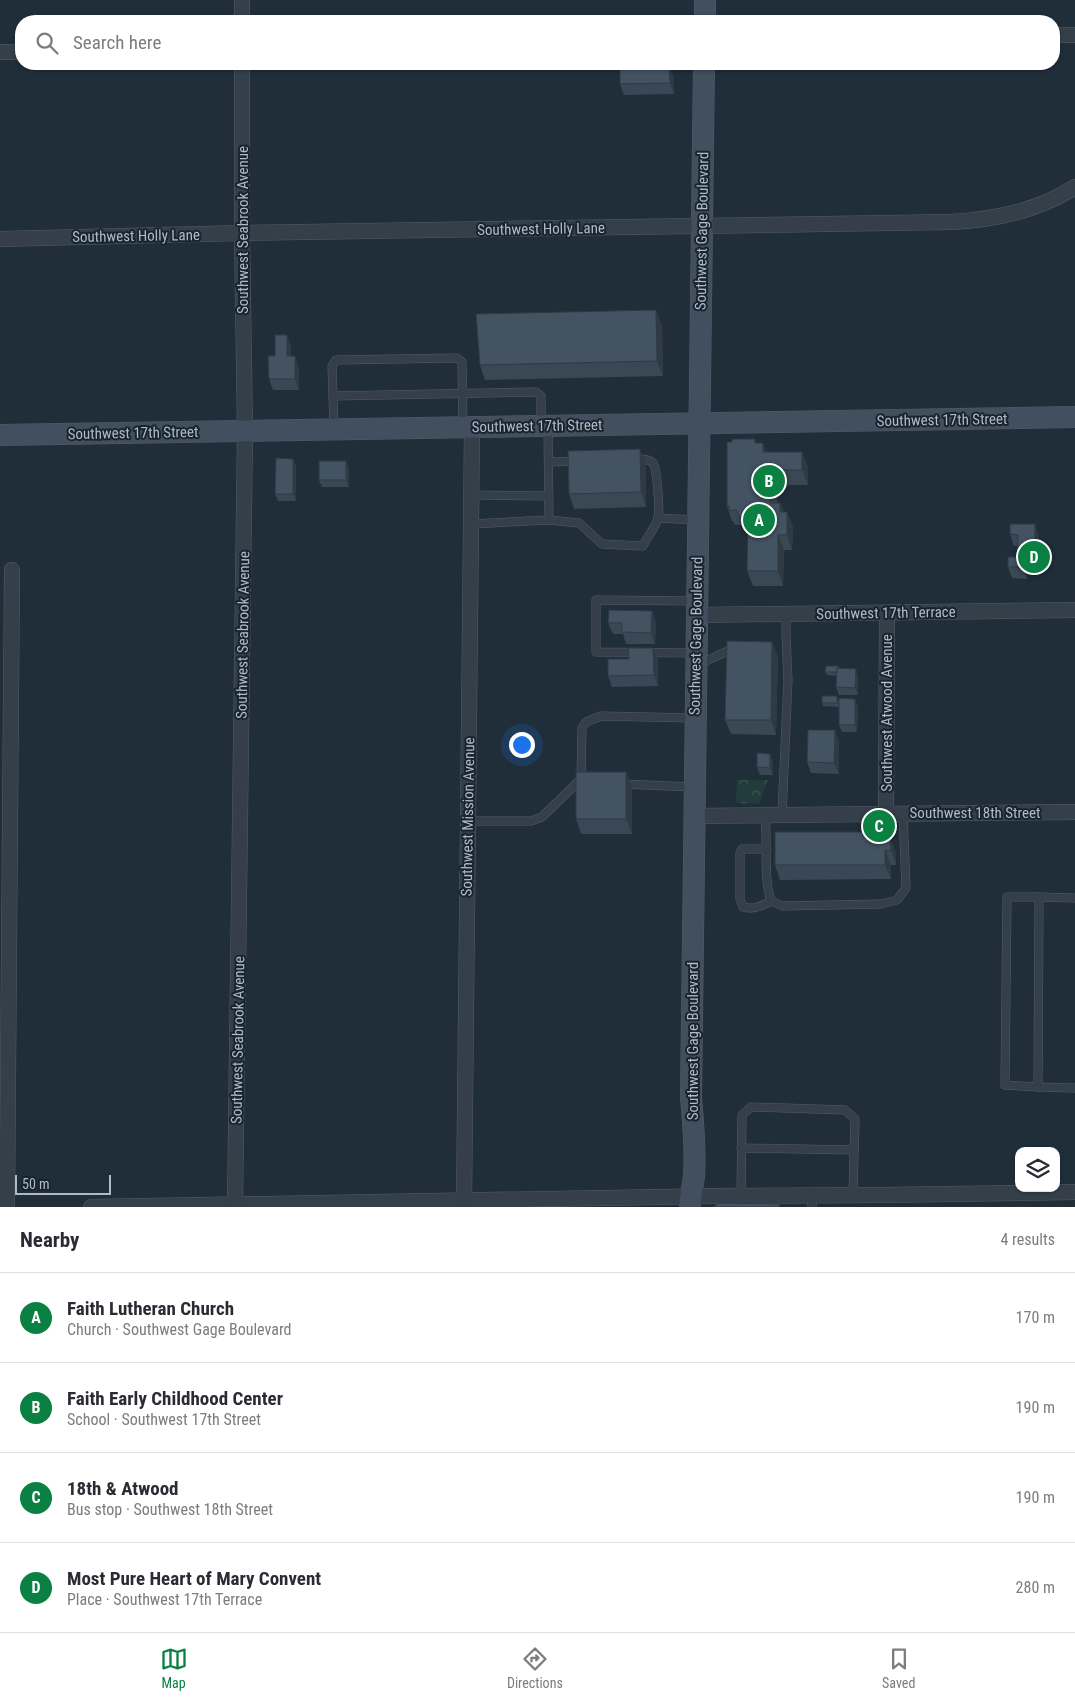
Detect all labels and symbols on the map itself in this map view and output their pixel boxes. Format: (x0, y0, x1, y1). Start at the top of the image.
street label: Southwest Seabrook Avenue (234, 146, 252, 314)
street label: Southwest Gage Boulevard (692, 152, 712, 310)
street label: Southwest Holly Lane (477, 219, 605, 239)
street label: Southwest Holly Lane (72, 226, 200, 246)
street label: Southwest 17th Street (876, 410, 1008, 430)
street label: Southwest 17th Street (471, 416, 603, 436)
street label: Southwest 17th Street (67, 423, 199, 443)
pin: B (753, 462, 785, 500)
pin: A (743, 501, 775, 539)
pin: D (1018, 538, 1050, 576)
street label: Southwest Seabrook Avenue (233, 551, 253, 719)
street label: Southwest Gage Boulevard (686, 557, 706, 715)
street label: Southwest 17th Terrace (816, 603, 956, 623)
street label: Southwest Atwood Avenue (878, 634, 896, 792)
your location (509, 732, 535, 758)
street label: Southwest Mission Avenue (458, 737, 478, 897)
street label: Southwest 18th Street (910, 804, 1040, 822)
pin: C (863, 807, 895, 845)
street label: Southwest Seabrook Avenue (228, 956, 248, 1124)
street label: Southwest Gage Boulevard (684, 962, 702, 1120)
scale bar (15, 1172, 111, 1195)

